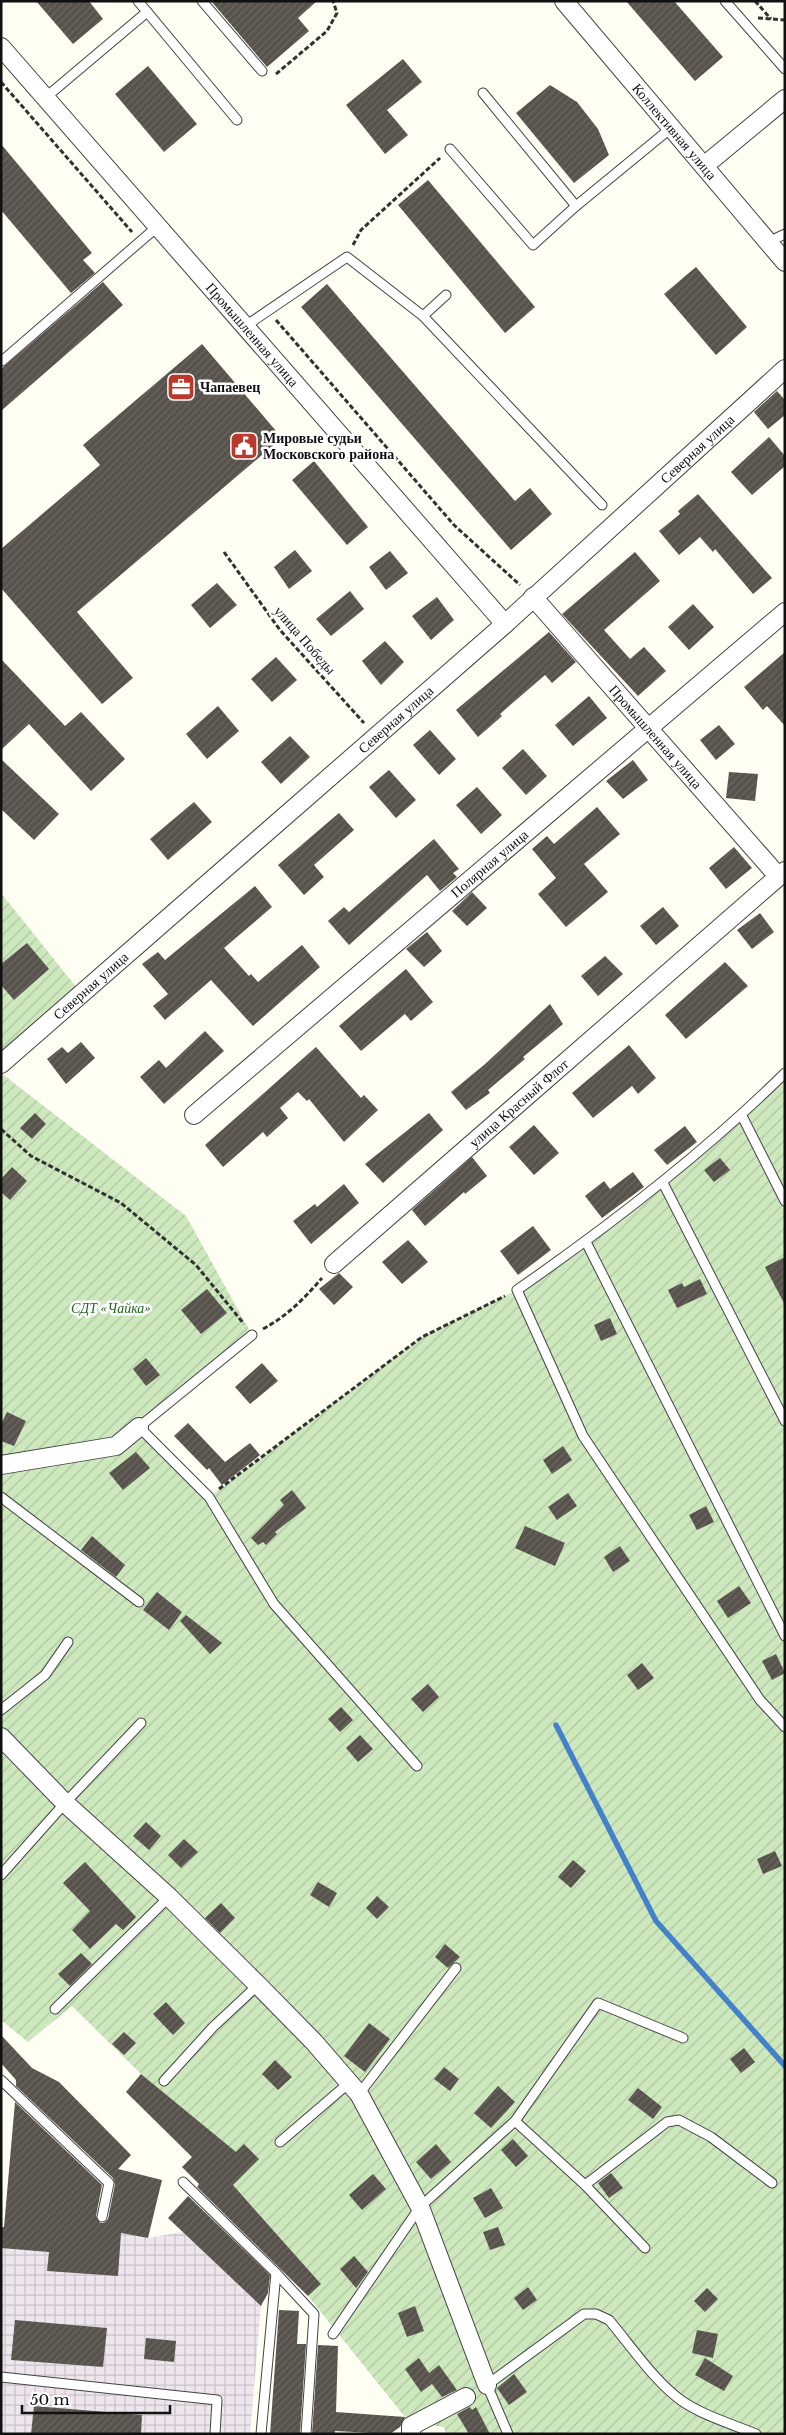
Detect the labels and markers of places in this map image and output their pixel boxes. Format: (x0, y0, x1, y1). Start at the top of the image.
office icon: Чапаевец (166, 372, 196, 402)
place label: Чапаевец (200, 378, 260, 396)
place label: Мировые судьи Московского района (263, 429, 394, 463)
public building icon: Мировые судьи Московского района (229, 431, 259, 461)

